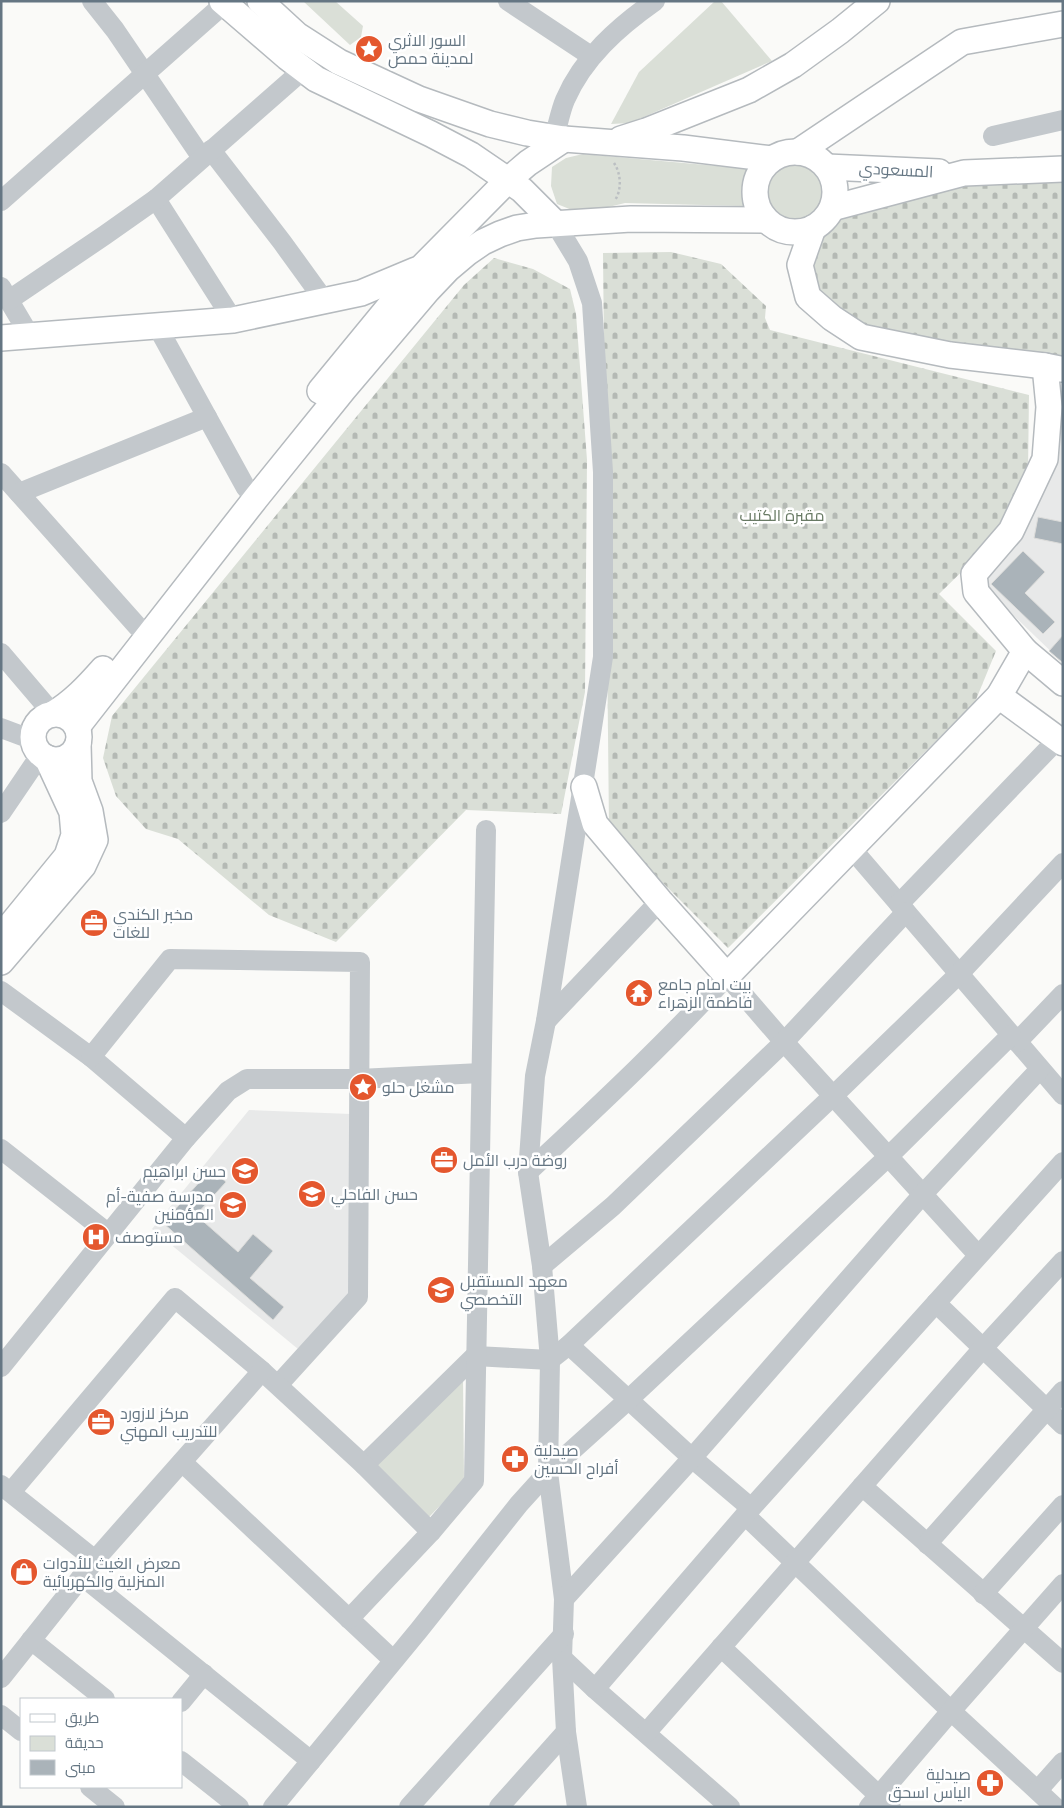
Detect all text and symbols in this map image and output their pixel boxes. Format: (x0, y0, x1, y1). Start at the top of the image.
place label: السور الاثري لمدينة حمص (388, 31, 473, 69)
place icon: السور الاثري لمدينة حمص (354, 34, 384, 64)
street label: المسعودي (858, 159, 934, 185)
park label: مقبرة الكتيب (739, 506, 825, 525)
place label: مخبر الكندي للغات (113, 905, 193, 942)
office icon: مخبر الكندي للغات (79, 908, 109, 938)
place label: بيت امام جامع فاطمة الزهراء (658, 975, 753, 1012)
temple icon: بيت امام جامع فاطمة الزهراء (624, 978, 654, 1008)
place icon: مشغل حلو (348, 1072, 378, 1102)
place label: مشغل حلو (382, 1078, 455, 1098)
office icon: روضة درب الأمل (429, 1145, 459, 1175)
place label: روضة درب الأمل (463, 1151, 567, 1171)
school or university icon: حسن ابراهيم (230, 1156, 260, 1186)
place label: حسن ابراهيم (143, 1162, 226, 1183)
school or university icon: حسن الفاحلي (297, 1179, 327, 1209)
place label: حسن الفاحلي (331, 1185, 418, 1208)
place label: مدرسة صفية-أم المؤمنين (106, 1187, 214, 1225)
school or university icon: مدرسة صفية-أم المؤمنين (218, 1190, 248, 1220)
hospital icon: مستوصف (81, 1222, 111, 1252)
place label: مستوصف (115, 1228, 183, 1247)
place label: معهد المستقبل التخصصي (460, 1272, 568, 1312)
school or university icon: معهد المستقبل التخصصي (426, 1275, 456, 1305)
place label: مركز لازورد للتدريب المهني (120, 1404, 217, 1445)
office icon: مركز لازورد للتدريب المهني (86, 1407, 116, 1437)
place label: صيدلية أفراح الحسين (534, 1441, 618, 1480)
pharmacy icon: صيدلية أفراح الحسين (500, 1444, 530, 1474)
place label: معرض الغيث للأدوات المنزلية والكهربائية (43, 1554, 181, 1592)
shop icon: معرض الغيث للأدوات المنزلية والكهربائية (9, 1557, 39, 1587)
legend (20, 1698, 182, 1788)
text: طريق (65, 1709, 99, 1728)
text: حديقة (65, 1734, 104, 1752)
text: مبنى (65, 1759, 96, 1778)
place label: صيدلية الياس اسحق (888, 1765, 971, 1803)
pharmacy icon: صيدلية الياس اسحق (975, 1768, 1005, 1798)

